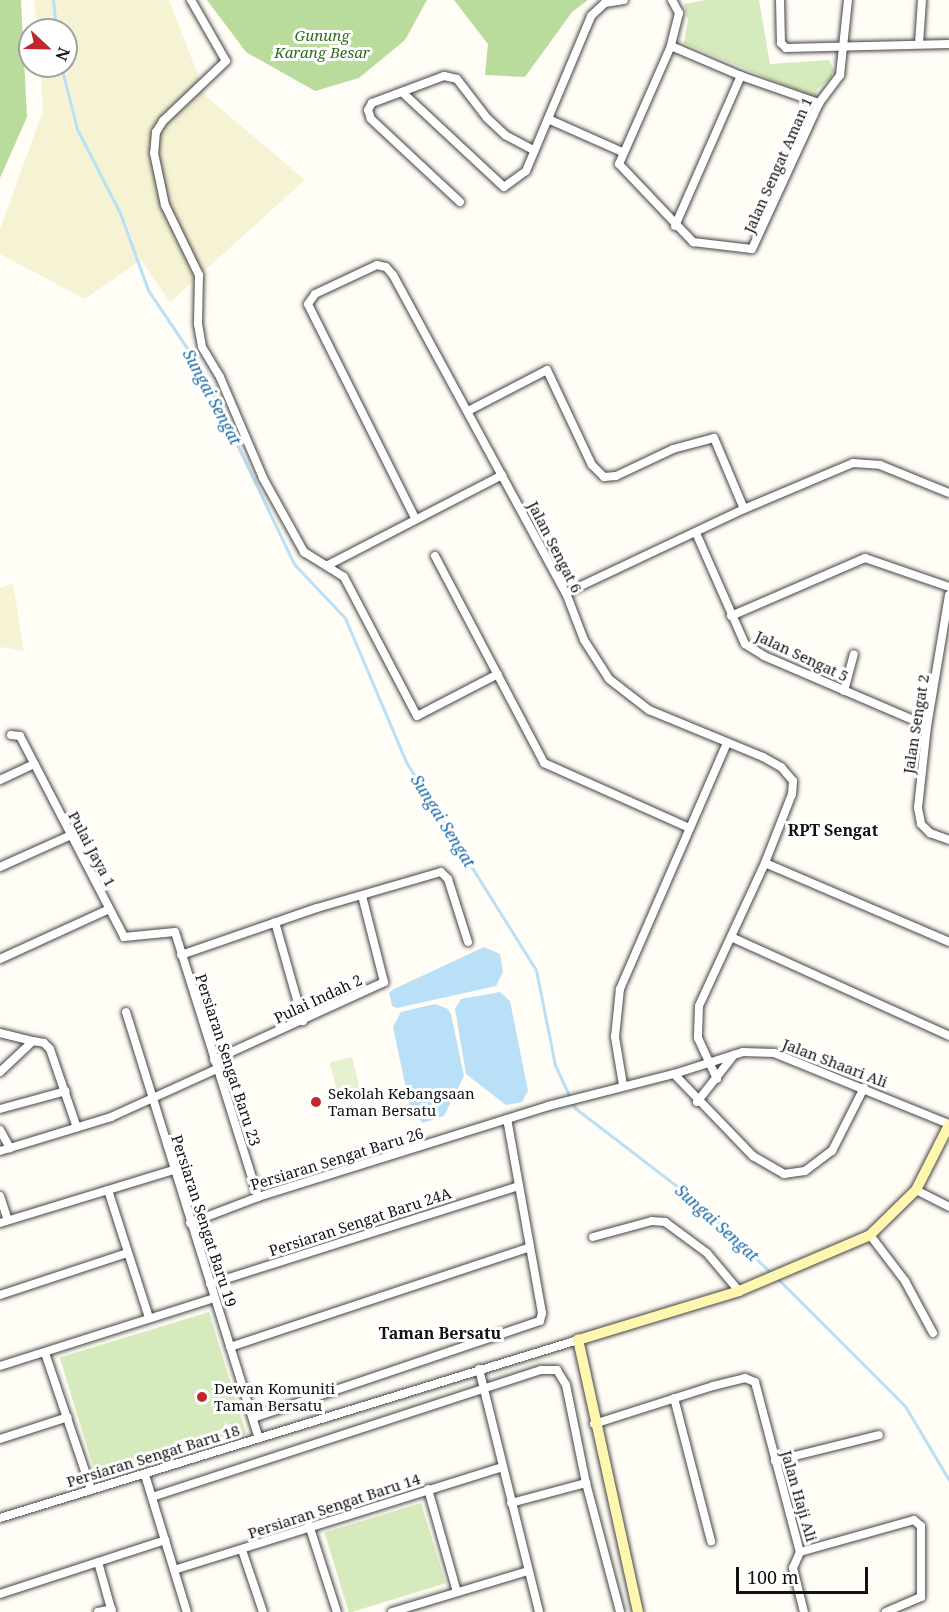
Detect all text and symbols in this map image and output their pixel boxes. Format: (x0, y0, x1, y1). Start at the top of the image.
north arrow (18, 18, 78, 78)
park label: Gunung Karang Besar (274, 26, 370, 61)
text: N (50, 44, 75, 64)
street label: Jalan Sengat Aman 1 (740, 94, 816, 236)
water label: Sungai Sengat (179, 346, 245, 448)
street label: Jalan Sengat 6 (524, 498, 586, 596)
street label: Jalan Sengat 5 (753, 627, 851, 685)
street label: Jalan Sengat 2 (899, 673, 933, 775)
water label: Sungai Sengat (407, 771, 479, 871)
street label: Pulai Jaya 1 (65, 808, 119, 890)
district label: RPT Sengat (788, 820, 878, 840)
street label: Pulai Indah 2 (271, 971, 365, 1027)
street label: Persiaran Sengat Baru 23 (192, 972, 264, 1148)
street label: Jalan Shaari Ali (780, 1035, 890, 1091)
place label: Sekolah Kebangsaan Taman Bersatu (328, 1084, 475, 1119)
marker: Sekolah Kebangsaan Taman Bersatu (309, 1095, 323, 1109)
street label: Persiaran Sengat Baru 26 (248, 1124, 426, 1194)
street label: Persiaran Sengat Baru 19 (168, 1133, 240, 1309)
water label: Sungai Sengat (671, 1181, 763, 1265)
street label: Persiaran Sengat Baru 24A (267, 1184, 453, 1260)
district label: Taman Bersatu (379, 1323, 501, 1343)
place label: Dewan Komuniti Taman Bersatu (214, 1379, 335, 1414)
marker: Dewan Komuniti Taman Bersatu (195, 1390, 209, 1404)
street label: Persiaran Sengat Baru 18 (64, 1421, 242, 1491)
street label: Jalan Haji Ali (777, 1448, 821, 1544)
street label: Persiaran Sengat Baru 14 (246, 1470, 422, 1542)
scale bar (739, 1555, 871, 1593)
text: 100 m (747, 1565, 799, 1589)

